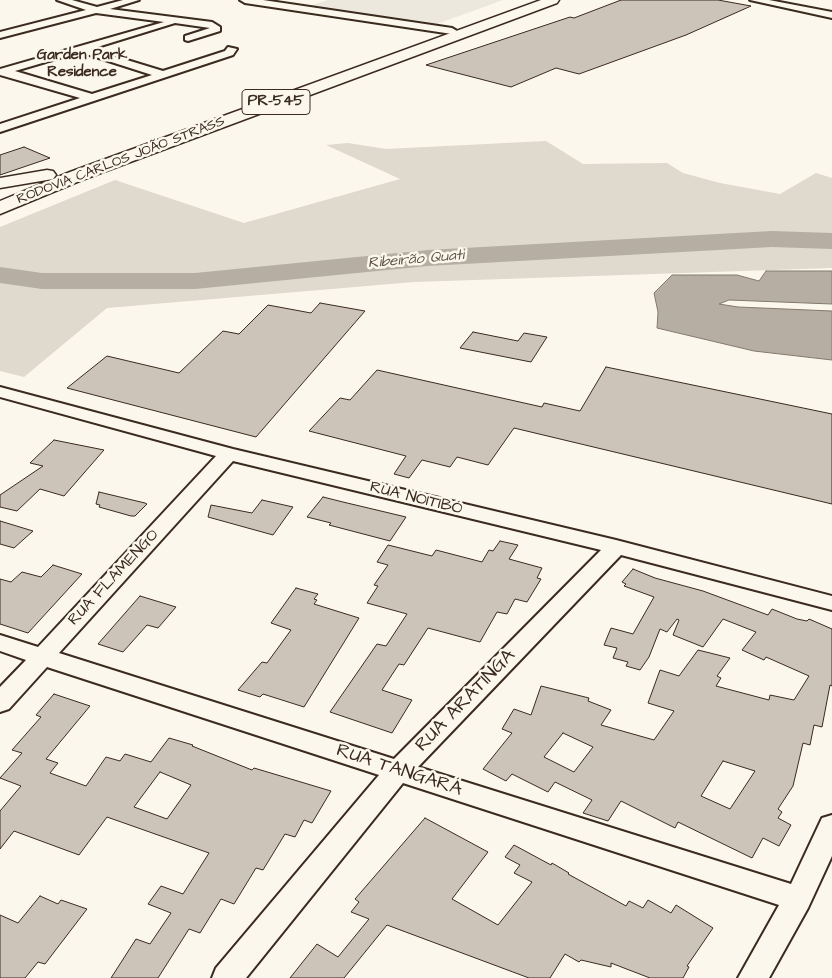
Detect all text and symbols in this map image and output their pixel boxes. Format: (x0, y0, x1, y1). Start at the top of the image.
district label: Garden Park Residence (37, 47, 127, 82)
road number: PR-545 (242, 90, 310, 114)
street label: RODOVIA CARLOS JOÃO STRASS (15, 114, 227, 208)
water label: Ribeirão Quati (367, 247, 465, 273)
street label: RUA NOITIBÓ (368, 478, 464, 520)
street label: RUA FLAMENGO (65, 526, 163, 630)
street label: RUA ARATINGA (411, 645, 521, 757)
street label: RUA TANGARÁ (333, 740, 465, 802)

